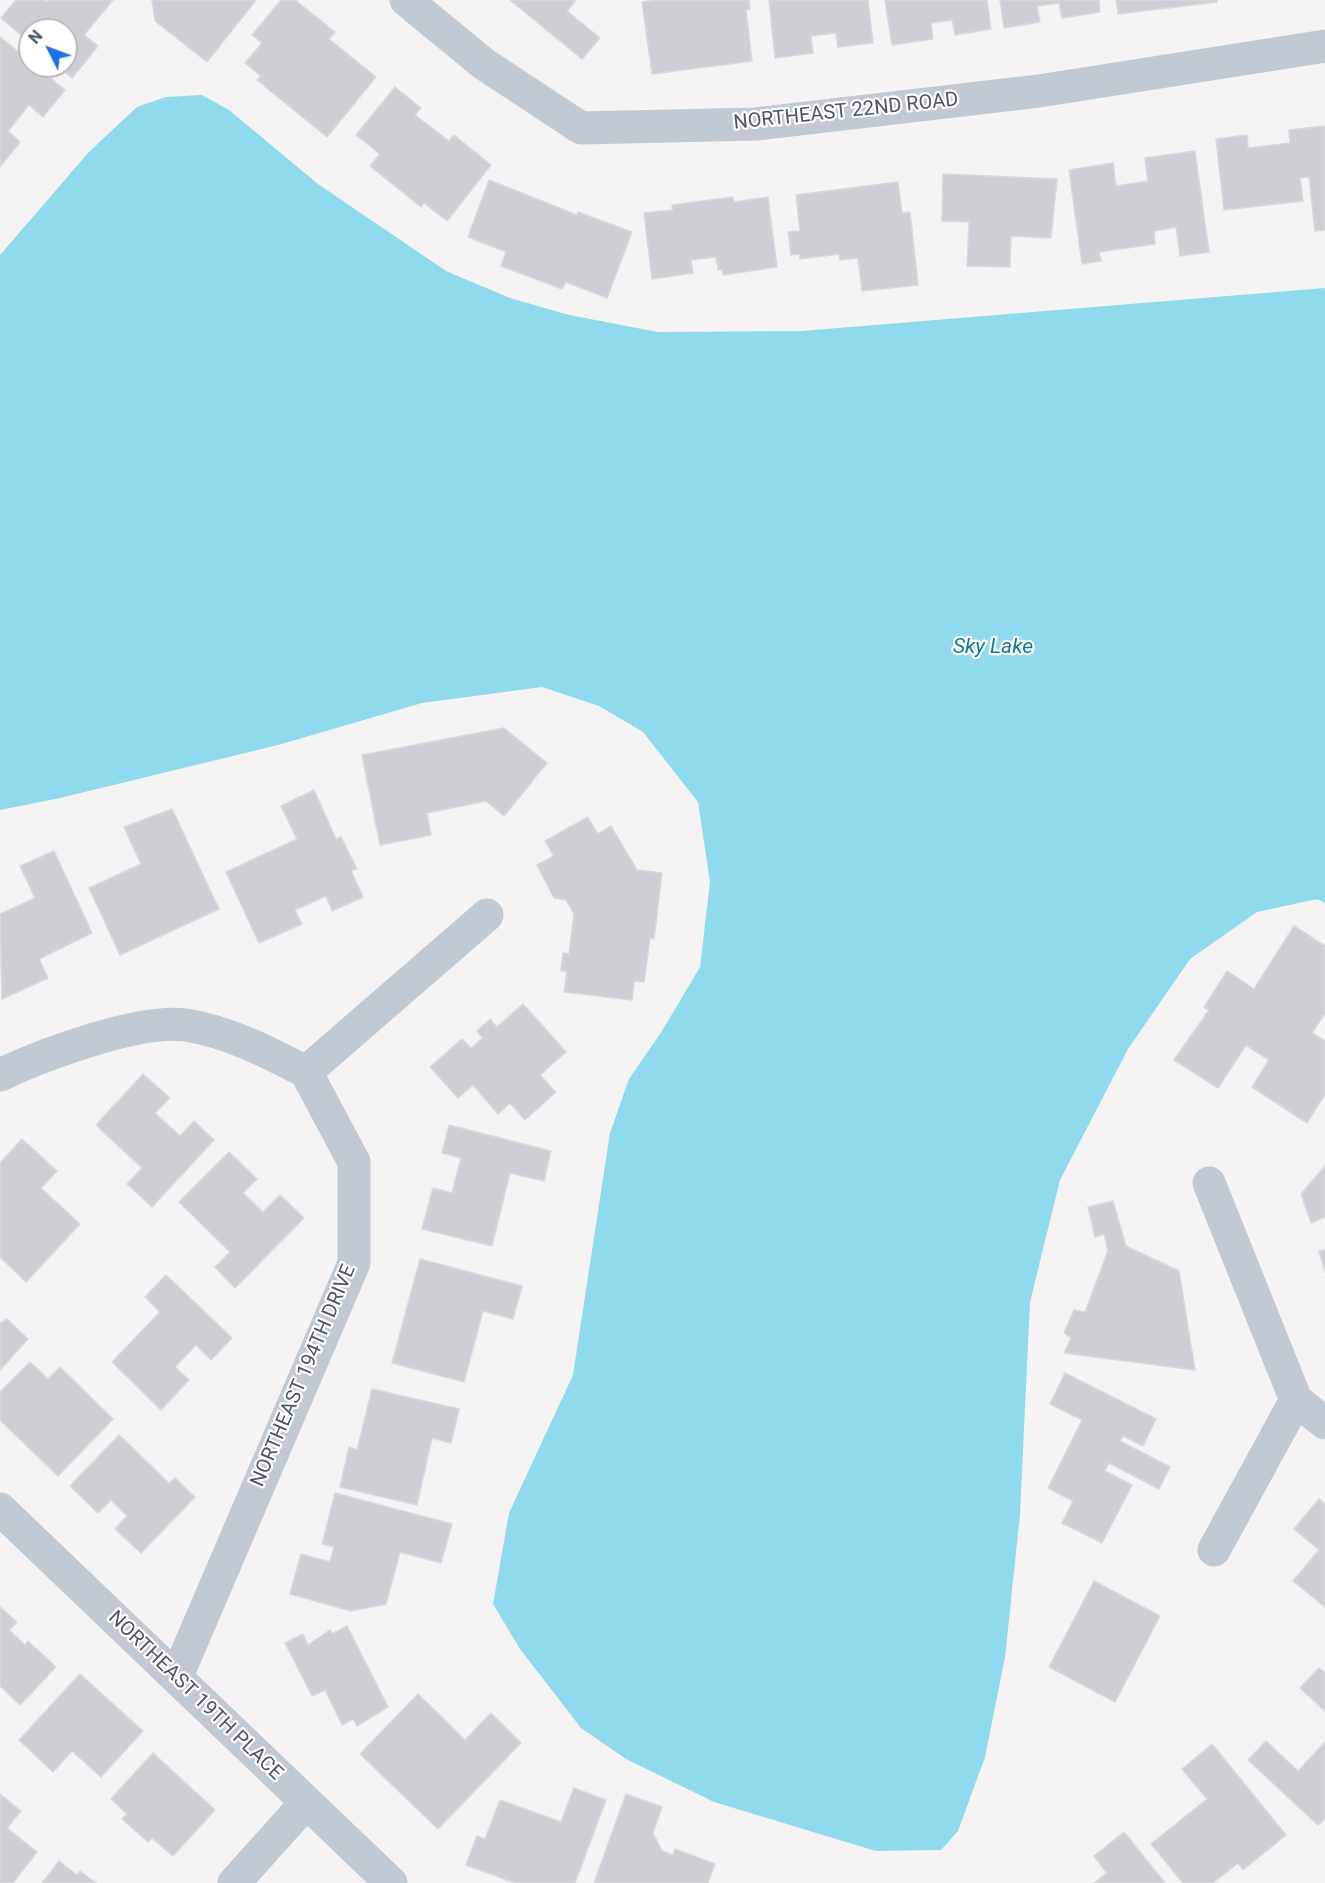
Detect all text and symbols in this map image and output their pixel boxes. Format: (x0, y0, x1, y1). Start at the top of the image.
north arrow (18, 18, 78, 78)
text: N (25, 26, 47, 48)
street label: NORTHEAST 22ND ROAD (732, 88, 960, 136)
water label: Sky Lake (953, 635, 1033, 661)
street label: NORTHEAST 194TH DRIVE (246, 1261, 362, 1491)
street label: NORTHEAST 19TH PLACE (103, 1606, 287, 1786)

